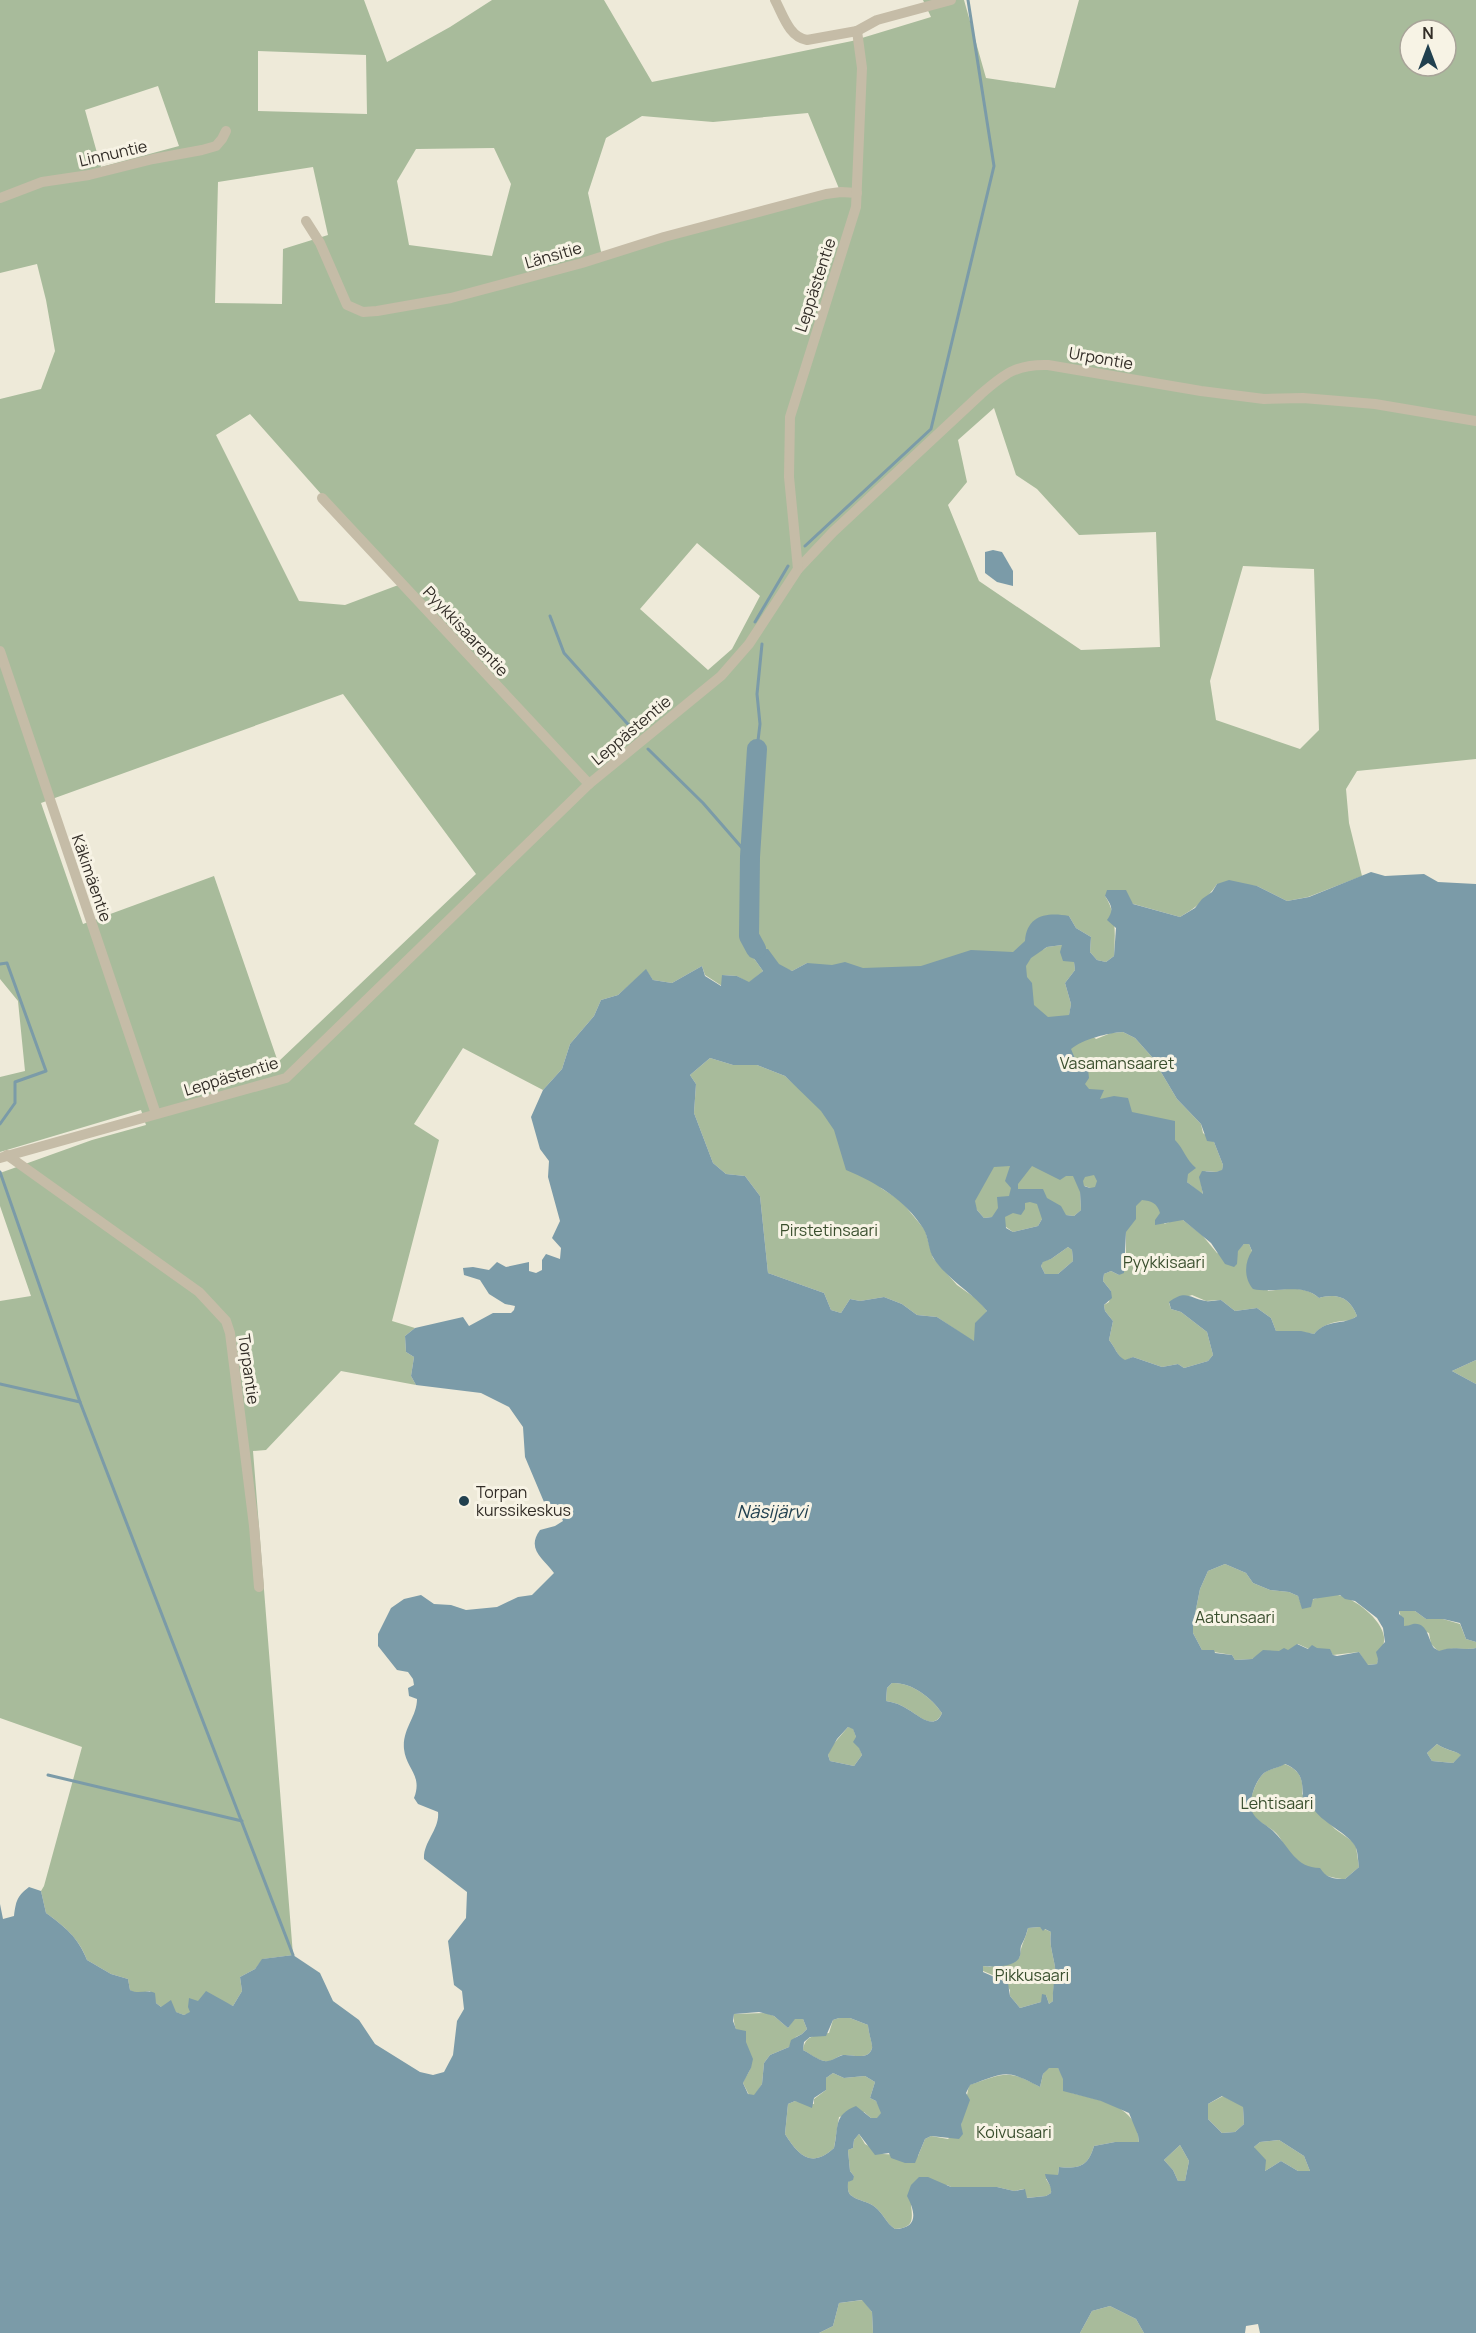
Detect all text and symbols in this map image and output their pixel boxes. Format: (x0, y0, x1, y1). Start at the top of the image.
north arrow (1398, 18, 1458, 78)
text: N (1422, 22, 1434, 44)
street label: Linnuntie (77, 134, 149, 172)
street label: Leppästentie (789, 235, 841, 335)
street label: Länsitie (522, 236, 584, 274)
street label: Urpontie (1067, 342, 1135, 374)
street label: Pyykkisaarentie (418, 581, 514, 681)
street label: Leppästentie (587, 690, 675, 770)
street label: Käkimäentie (67, 832, 117, 924)
street label: Leppästentie (181, 1051, 281, 1101)
park label: Vasamansaaret (1060, 1052, 1174, 1074)
park label: Pirstetinsaari (780, 1219, 878, 1241)
park label: Pyykkisaari (1123, 1251, 1205, 1273)
street label: Torpantie (233, 1332, 265, 1406)
place label: Torpan kurssikeskus (476, 1481, 571, 1521)
marker: Torpan kurssikeskus (457, 1494, 471, 1508)
water label: Näsijärvi (737, 1499, 810, 1523)
park label: Aatunsaari (1195, 1606, 1275, 1628)
park label: Lehtisaari (1241, 1792, 1313, 1814)
park label: Pikkusaari (995, 1964, 1069, 1986)
park label: Koivusaari (976, 2121, 1052, 2143)

